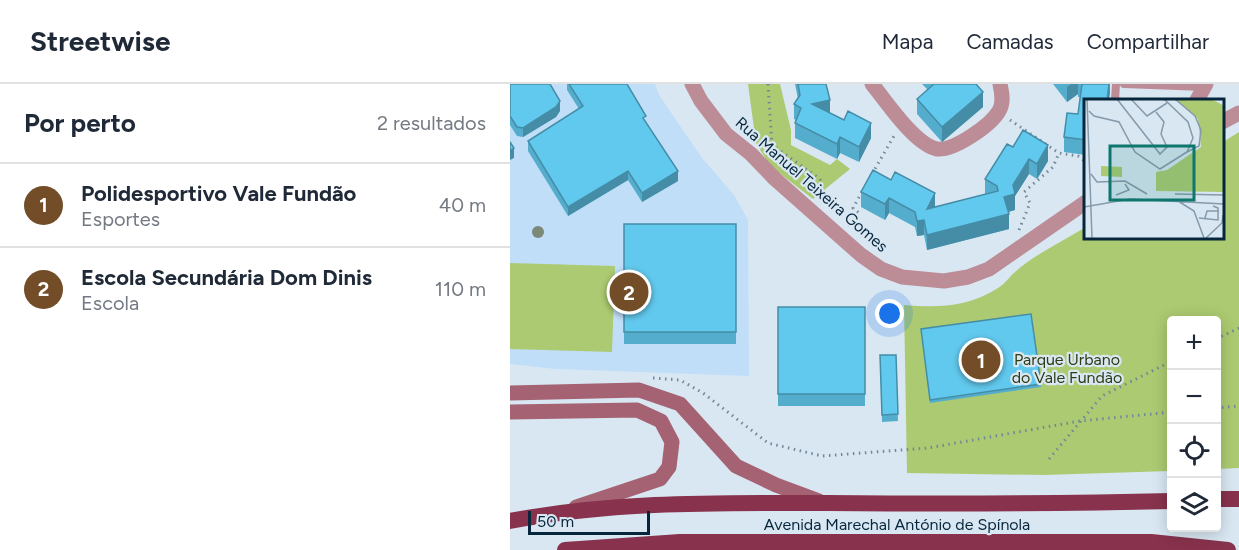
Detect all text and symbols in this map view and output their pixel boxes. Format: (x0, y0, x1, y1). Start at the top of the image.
text: Streetwise (30, 24, 170, 58)
text: Mapa (882, 29, 933, 54)
text: Camadas (966, 29, 1054, 54)
text: Compartilhar (1087, 29, 1209, 54)
inset map (1084, 99, 1224, 238)
text: Por perto (24, 107, 136, 139)
text: 2 resultados (377, 111, 486, 135)
street label: Rua Manuel Teixeira Gomes (732, 113, 892, 256)
text: Polidesportivo Vale Fundão (81, 180, 356, 207)
text: 1 (39, 193, 48, 217)
text: 40 m (439, 193, 486, 217)
text: Esportes (81, 207, 160, 231)
text: Escola Secundária Dom Dinis (81, 264, 372, 291)
pin: 2 (610, 270, 648, 314)
text: 2 (38, 277, 49, 301)
text: 110 m (435, 277, 486, 301)
text: Escola (81, 291, 139, 315)
your location (875, 299, 904, 328)
map controls (1167, 316, 1221, 532)
button: + (1167, 316, 1221, 370)
pin: 1 (962, 338, 1000, 382)
park label: Parque Urbano do Vale Fundão (1012, 350, 1122, 387)
button: − (1167, 370, 1221, 424)
button: locate (1167, 424, 1221, 478)
button: layers (1167, 478, 1221, 532)
scale bar (528, 508, 650, 536)
text: 50 m (537, 512, 574, 531)
street label: Avenida Marechal António de Spínola (764, 515, 1030, 534)

